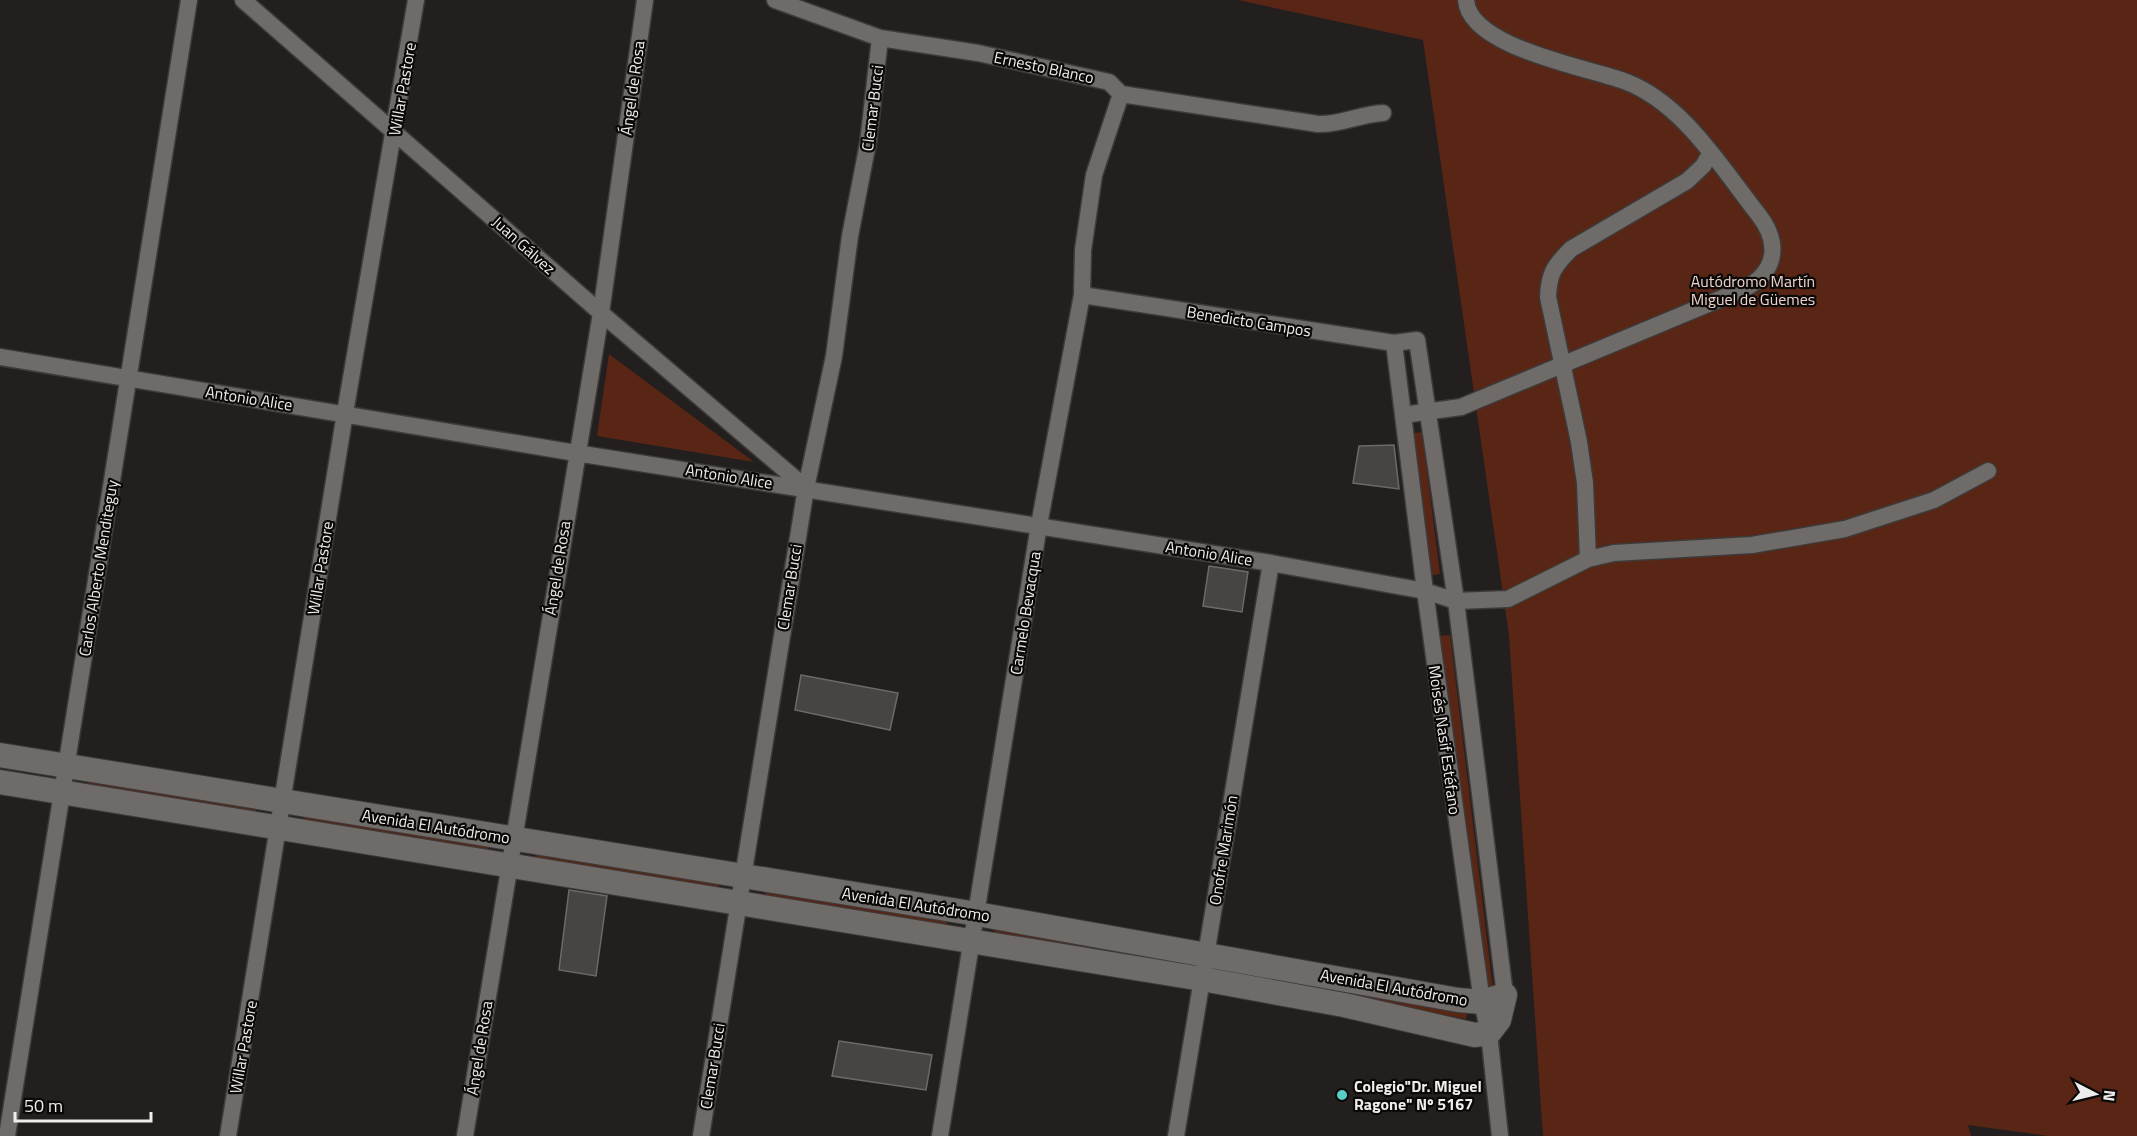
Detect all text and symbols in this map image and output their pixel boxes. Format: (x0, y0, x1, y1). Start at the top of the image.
street label: Ángel de Rosa (613, 39, 651, 137)
street label: Willar Pastore (382, 40, 422, 138)
street label: Ernesto Blanco (992, 45, 1096, 89)
street label: Clemar Bucci (855, 64, 889, 152)
street label: Juan Gálvez (487, 210, 561, 280)
park label: Autódromo Martín Miguel de Güemes (1691, 269, 1815, 311)
street label: Benedicto Campos (1185, 299, 1313, 343)
street label: Antonio Alice (204, 379, 294, 417)
street label: Antonio Alice (684, 457, 774, 495)
street label: Carlos Alberto Menditeguy (72, 478, 124, 658)
street label: Willar Pastore (301, 519, 339, 617)
street label: Ángel de Rosa (538, 519, 576, 617)
street label: Antonio Alice (1164, 534, 1254, 572)
street label: Clemar Bucci (770, 542, 808, 632)
street label: Carmelo Bevacqua (1003, 550, 1047, 676)
street label: Moisés Nasif Estéfano (1423, 664, 1467, 816)
street label: Onofre Marimón (1202, 793, 1244, 907)
street label: Avenida El Autódromo (360, 802, 512, 850)
street label: Avenida El Autódromo (840, 880, 992, 928)
street label: Avenida El Autódromo (1318, 962, 1470, 1012)
street label: Willar Pastore (223, 998, 263, 1096)
street label: Ángel de Rosa (460, 999, 498, 1097)
street label: Clemar Bucci (693, 1021, 731, 1111)
north arrow (2065, 1064, 2125, 1124)
place label: Colegio"Dr. Miguel Ragone" Nº 5167 (1354, 1074, 1482, 1116)
scale bar (15, 1085, 152, 1123)
marker: Colegio"Dr. Miguel Ragone" Nº 5167 (1335, 1088, 1349, 1102)
text: N (2097, 1089, 2122, 1103)
text: 50 m (24, 1092, 63, 1119)

